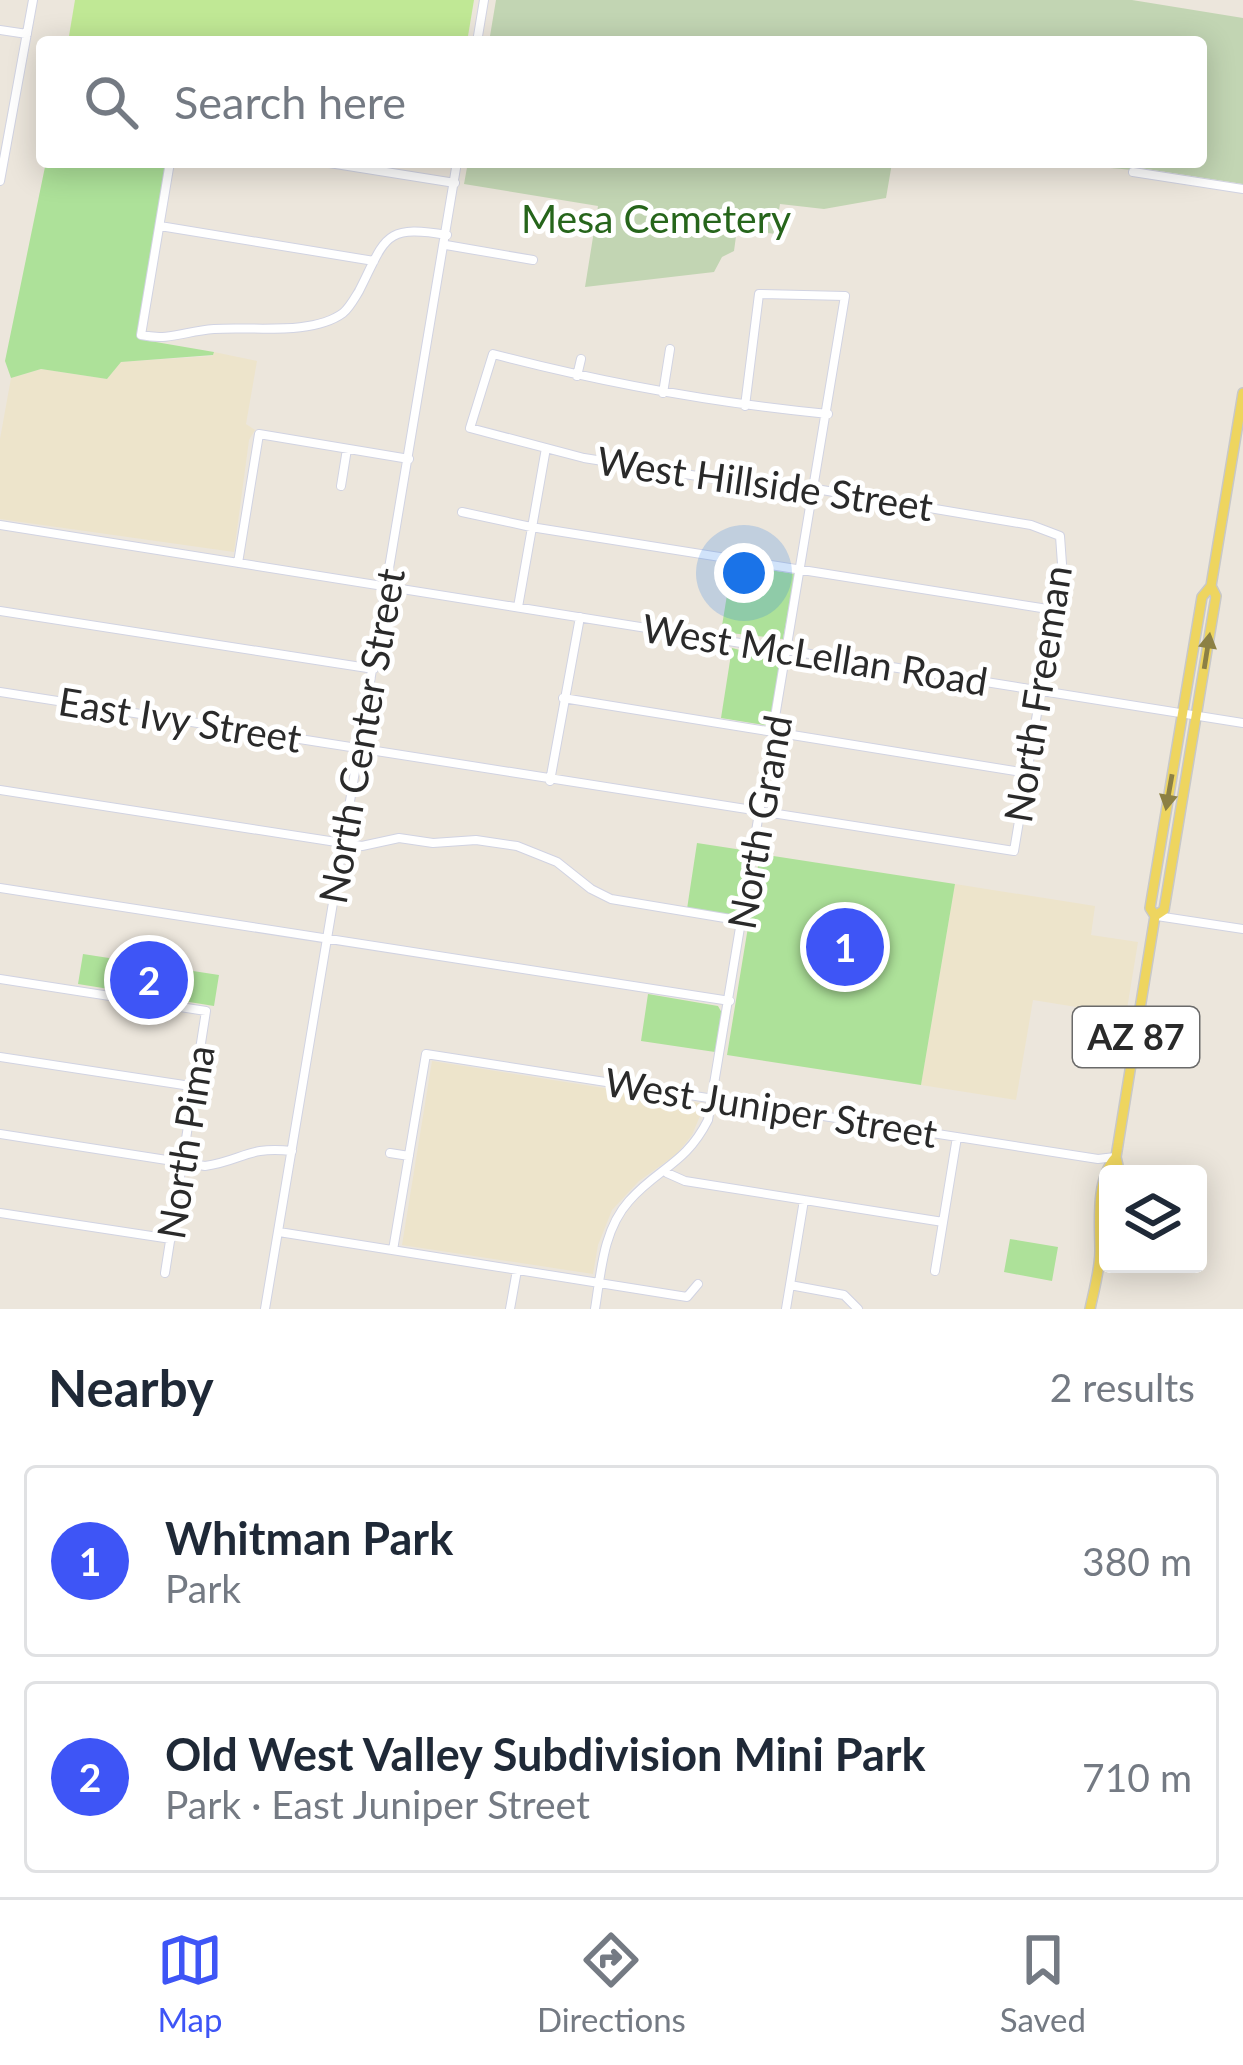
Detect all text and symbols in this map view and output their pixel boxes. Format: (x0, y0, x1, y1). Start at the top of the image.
search box (36, 36, 1207, 168)
icon: search (78, 69, 144, 135)
text: Search here (174, 75, 406, 129)
park label: Mesa Cemetery (521, 195, 791, 241)
street label: West Hillside Street (594, 437, 936, 529)
your location (714, 543, 774, 603)
street label: North Freeman (994, 562, 1080, 826)
street label: North Center Street (309, 565, 413, 907)
street label: West McLellan Road (639, 604, 991, 704)
one-way arrow (1199, 631, 1217, 669)
street label: East Ivy Street (56, 677, 305, 761)
street label: North Grand (718, 711, 800, 932)
one-way arrow (1160, 774, 1179, 811)
pin: 1 (806, 902, 884, 992)
pin: 2 (110, 935, 188, 1025)
road number: AZ 87 (1073, 1007, 1199, 1067)
street label: North Pima (147, 1042, 223, 1242)
street label: West Juniper Street (602, 1058, 941, 1156)
map controls (1099, 1165, 1207, 1273)
button: layers (1099, 1165, 1207, 1273)
text: Nearby (48, 1357, 214, 1418)
text: 2 results (1050, 1364, 1195, 1410)
text: Whitman Park (165, 1511, 453, 1565)
text: 1 (79, 1538, 101, 1584)
text: 380 m (1082, 1538, 1192, 1584)
text: Park (165, 1565, 241, 1611)
text: Old West Valley Subdivision Mini Park (165, 1727, 926, 1781)
text: 2 (79, 1754, 101, 1800)
text: 710 m (1082, 1754, 1192, 1800)
text: Park · East Juniper Street (165, 1781, 590, 1827)
tab: Map (157, 1927, 223, 2039)
tab: Directions (537, 1927, 686, 2039)
tab: Saved (1000, 1927, 1086, 2039)

